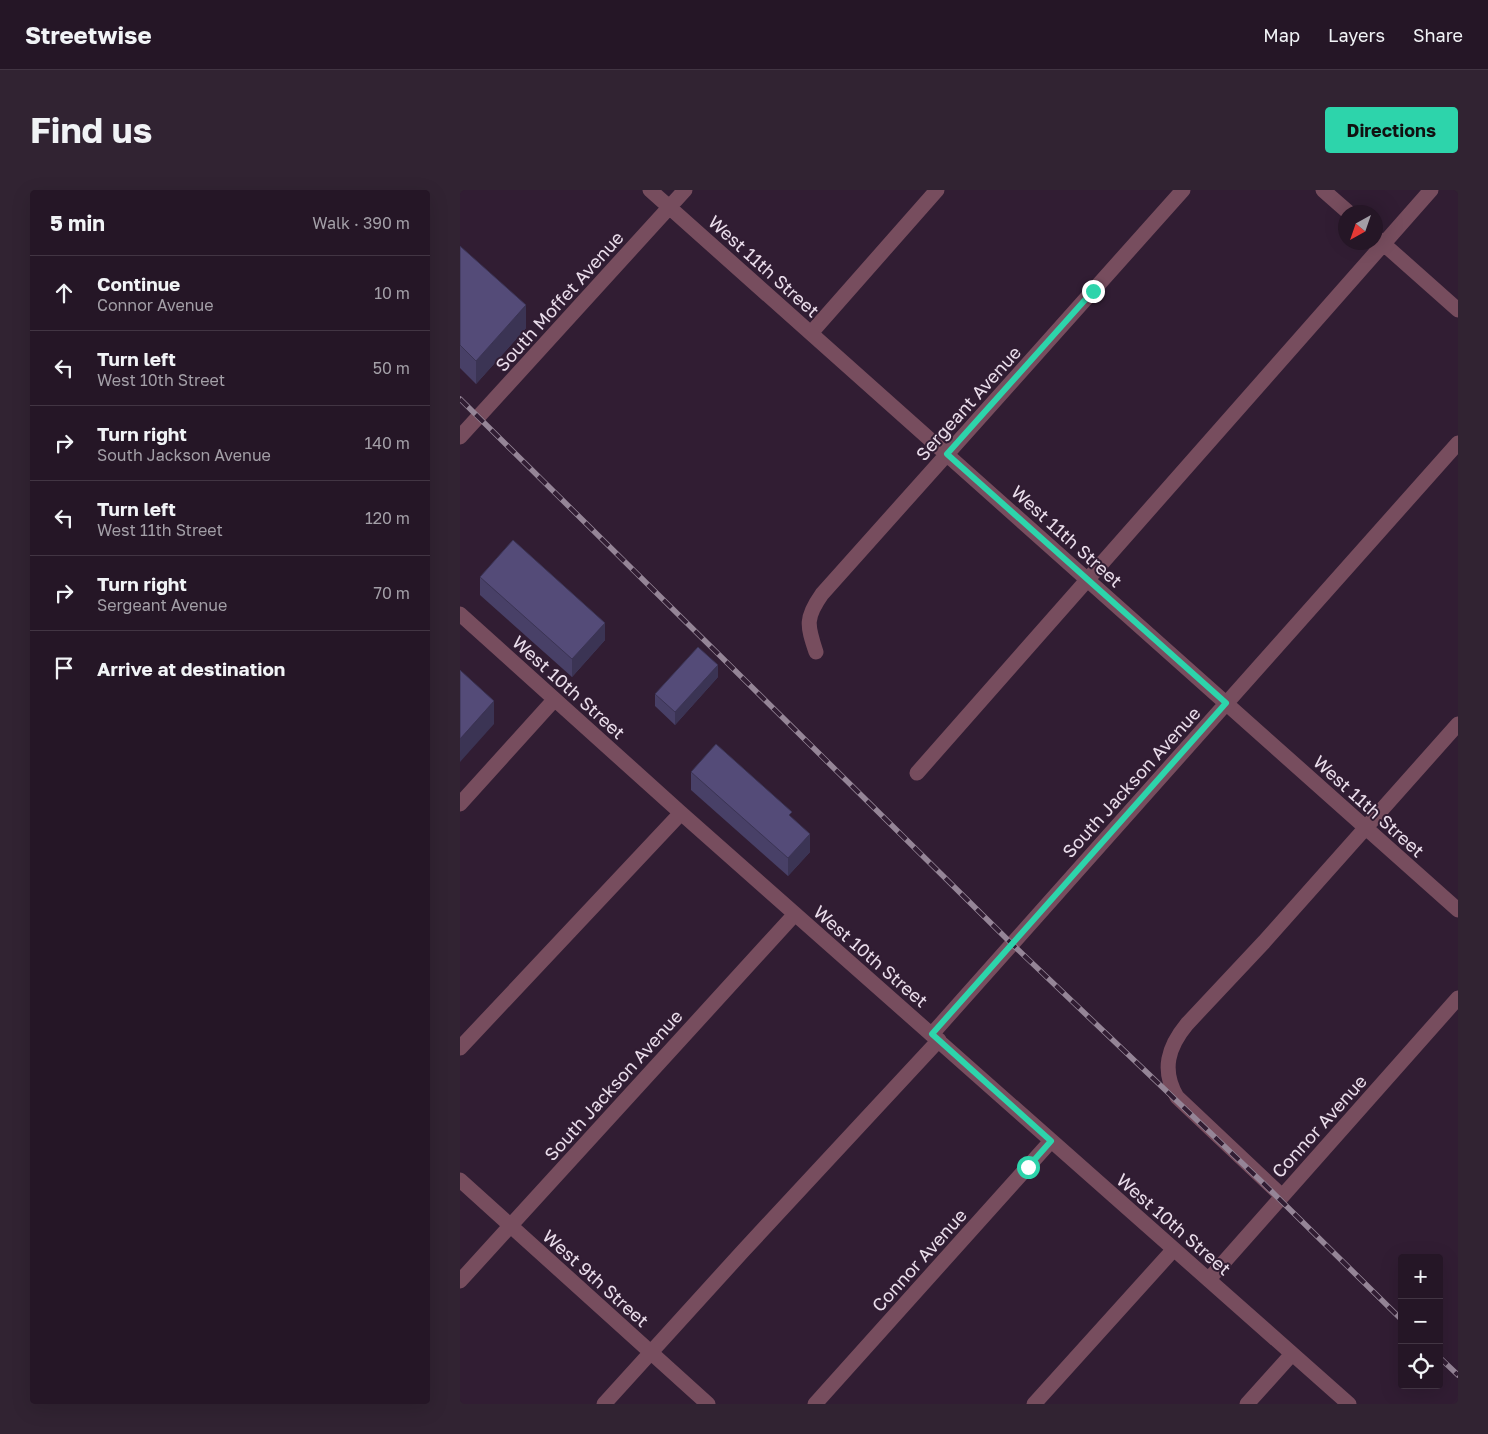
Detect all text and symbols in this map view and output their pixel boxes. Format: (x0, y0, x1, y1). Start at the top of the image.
text: Streetwise (25, 20, 152, 49)
text: Map (1263, 24, 1300, 46)
text: Layers (1328, 24, 1385, 46)
text: Share (1413, 24, 1463, 46)
button: Directions (1325, 107, 1458, 153)
text: Find us (30, 109, 152, 151)
north arrow (1338, 205, 1383, 250)
text: 5 min (50, 210, 105, 236)
street label: West 11th Street (704, 210, 824, 322)
text: Walk · 390 m (312, 213, 410, 233)
street label: South Moffet Avenue (490, 226, 628, 376)
text: Continue (97, 272, 180, 295)
icon: ahead (50, 279, 78, 307)
route end (1082, 280, 1105, 303)
text: 10 m (374, 283, 410, 303)
text: Connor Avenue (97, 295, 213, 315)
street label: Sergeant Avenue (911, 341, 1025, 465)
text: Turn left (97, 347, 176, 370)
icon: left (50, 354, 78, 382)
text: 50 m (373, 358, 410, 378)
text: West 10th Street (97, 370, 225, 390)
text: Turn right (97, 422, 187, 445)
icon: right (50, 429, 78, 457)
text: 140 m (364, 433, 410, 453)
text: South Jackson Avenue (97, 445, 271, 465)
street label: West 11th Street (1007, 480, 1127, 592)
text: Turn left (97, 497, 176, 520)
icon: left (50, 504, 78, 532)
text: 120 m (365, 508, 410, 528)
text: West 11th Street (97, 520, 223, 540)
text: Turn right (97, 572, 187, 595)
icon: right (50, 579, 78, 607)
text: 70 m (373, 583, 410, 603)
text: Sergeant Avenue (97, 595, 227, 615)
street label: West 10th Street (508, 631, 630, 743)
icon: arrive (50, 654, 78, 682)
text: Arrive at destination (97, 657, 285, 680)
street label: South Jackson Avenue (1057, 702, 1205, 862)
street label: West 11th Street (1309, 750, 1429, 862)
street label: West 10th Street (809, 900, 933, 1012)
street label: South Jackson Avenue (539, 1005, 687, 1165)
street label: Connor Avenue (1267, 1070, 1371, 1182)
route start (1017, 1156, 1040, 1179)
street label: West 10th Street (1112, 1168, 1236, 1280)
street label: Connor Avenue (867, 1204, 971, 1316)
street label: West 9th Street (538, 1225, 654, 1331)
map controls (1398, 1254, 1443, 1389)
button: + (1398, 1254, 1443, 1299)
button: − (1398, 1299, 1443, 1344)
button: locate (1398, 1344, 1443, 1389)

